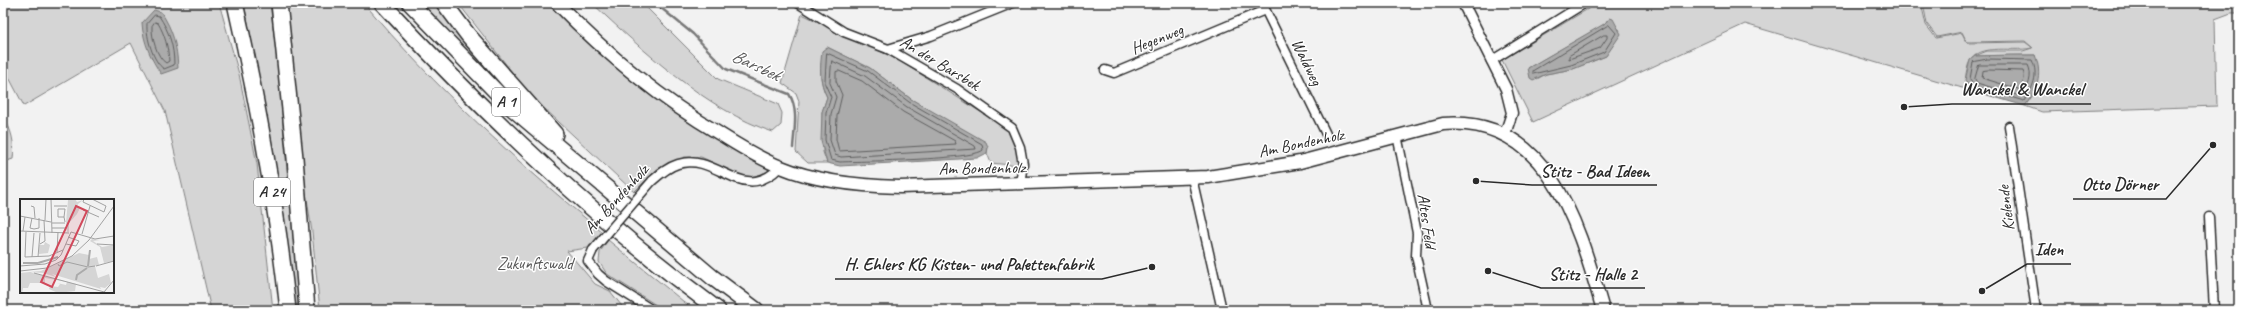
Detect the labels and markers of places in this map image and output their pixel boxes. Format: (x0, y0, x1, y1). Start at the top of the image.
callout: Wanckel & Wanckel (1952, 74, 2091, 104)
callout: Stitz - Bad Ideen (1532, 155, 1657, 185)
callout: Otto Dörner (2073, 169, 2166, 199)
callout: Iden (2027, 234, 2071, 264)
callout: H. Ehlers KG Kisten- und Palettenfabrik (835, 249, 1102, 279)
callout: Stitz - Halle 2 (1541, 258, 1645, 288)

